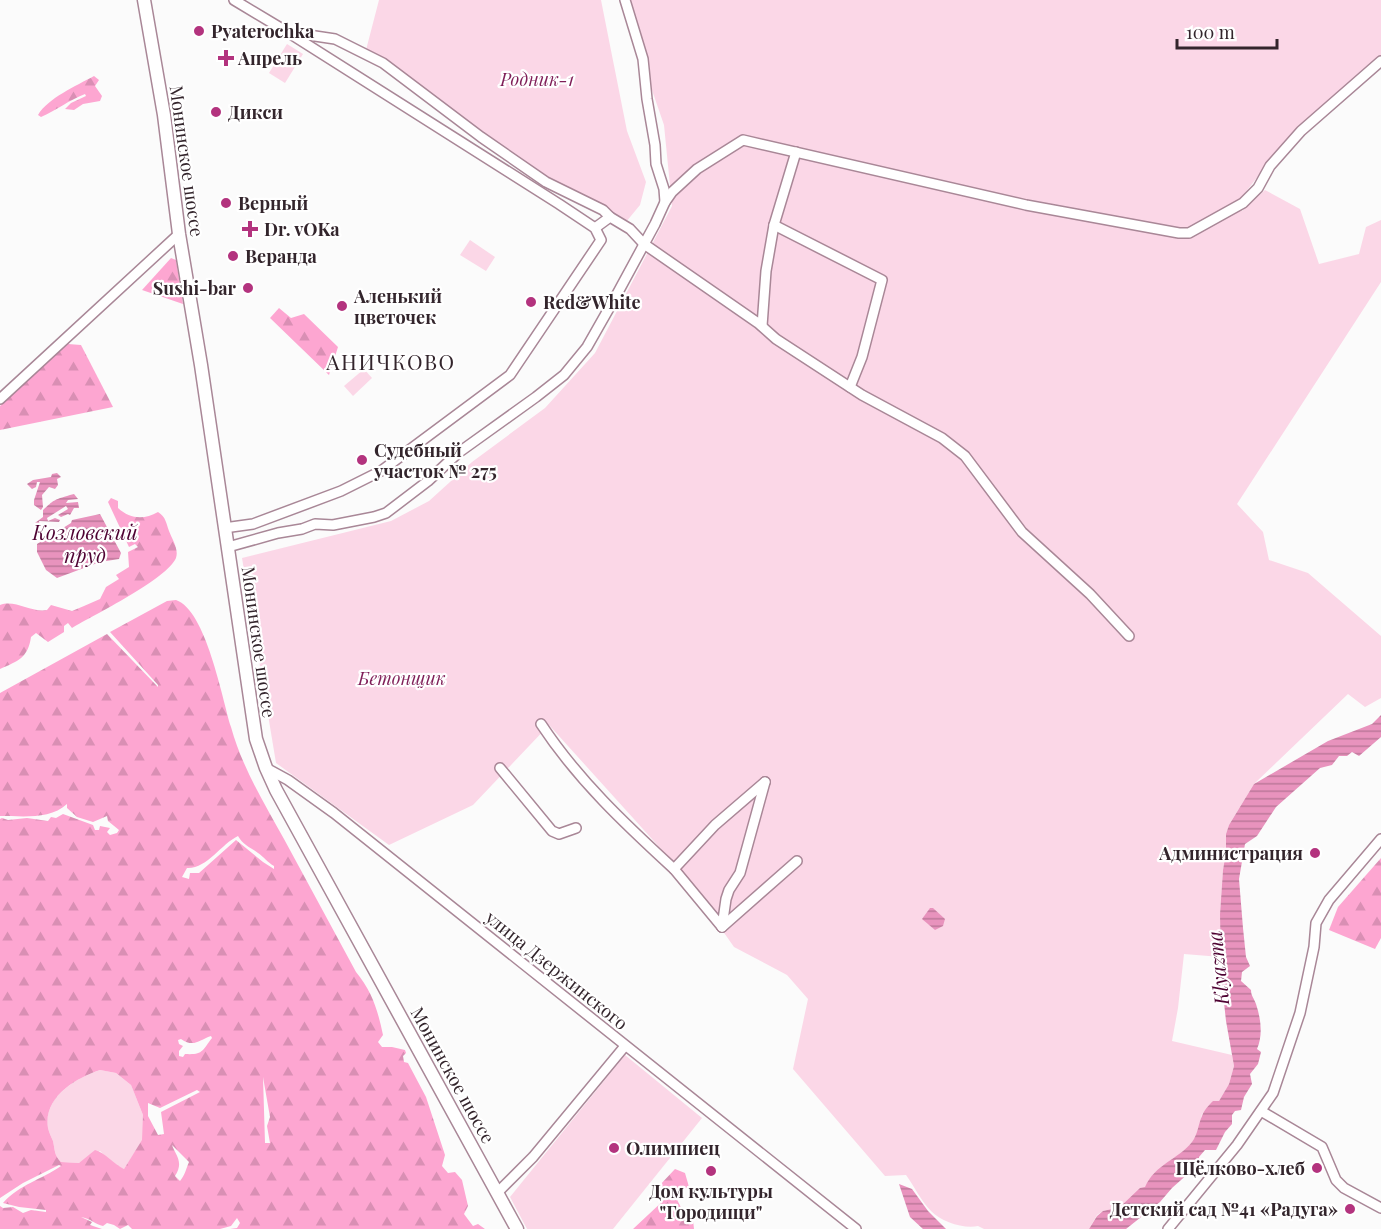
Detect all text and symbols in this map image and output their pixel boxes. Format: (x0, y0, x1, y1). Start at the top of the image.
scale bar (1177, 12, 1278, 50)
place label: Pyaterochka (211, 19, 315, 43)
text: 100 m (1186, 20, 1235, 44)
marker: Pyaterochka (192, 24, 206, 38)
place label: Апрель (237, 46, 302, 70)
marker: Апрель (219, 51, 233, 65)
park label: Родник-1 (499, 67, 574, 91)
street label: Монинское шоссе (165, 84, 209, 238)
place label: Дикси (228, 100, 283, 124)
marker: Дикси (209, 105, 223, 119)
place label: Верный (238, 191, 308, 215)
marker: Верный (219, 196, 233, 210)
place label: Dr. vOKa (264, 217, 340, 241)
marker: Dr. vOKa (241, 220, 259, 238)
place label: Веранда (245, 244, 318, 268)
marker: Веранда (226, 249, 240, 263)
place label: Sushi-bar (153, 276, 237, 300)
marker: Sushi-bar (241, 281, 255, 295)
place label: Аленький цветочек (353, 284, 442, 329)
place label: Red&White (543, 290, 640, 314)
marker: Red&White (524, 295, 538, 309)
marker: Аленький цветочек (335, 299, 349, 313)
district label: АНИЧКОВО (325, 347, 456, 375)
place label: Судебный участок № 275 (373, 438, 497, 483)
marker: Судебный участок № 275 (355, 453, 369, 467)
water label: Козловский пруд (31, 518, 138, 568)
street label: Монинское шоссе (237, 565, 281, 719)
park label: Бетонщик (357, 666, 446, 690)
place label: Администрация (1158, 841, 1303, 865)
marker: Администрация (1308, 846, 1322, 860)
street label: улица Дзержинского (480, 905, 633, 1035)
water label: Klyazma (1200, 929, 1234, 1008)
street label: Монинское шоссе (406, 1003, 500, 1147)
place label: Олимпиец (626, 1136, 720, 1160)
marker: Олимпиец (607, 1141, 621, 1155)
place label: Щёлково-хлеб (1175, 1156, 1305, 1180)
marker: Щёлково-хлеб (1310, 1161, 1324, 1175)
marker: Дом культуры "Городищи" (704, 1164, 718, 1178)
place label: Дом культуры "Городищи" (649, 1179, 773, 1224)
place label: Детский сад №41 «Радуга» (1110, 1197, 1338, 1221)
marker: Детский сад №41 «Радуга» (1343, 1202, 1357, 1216)

